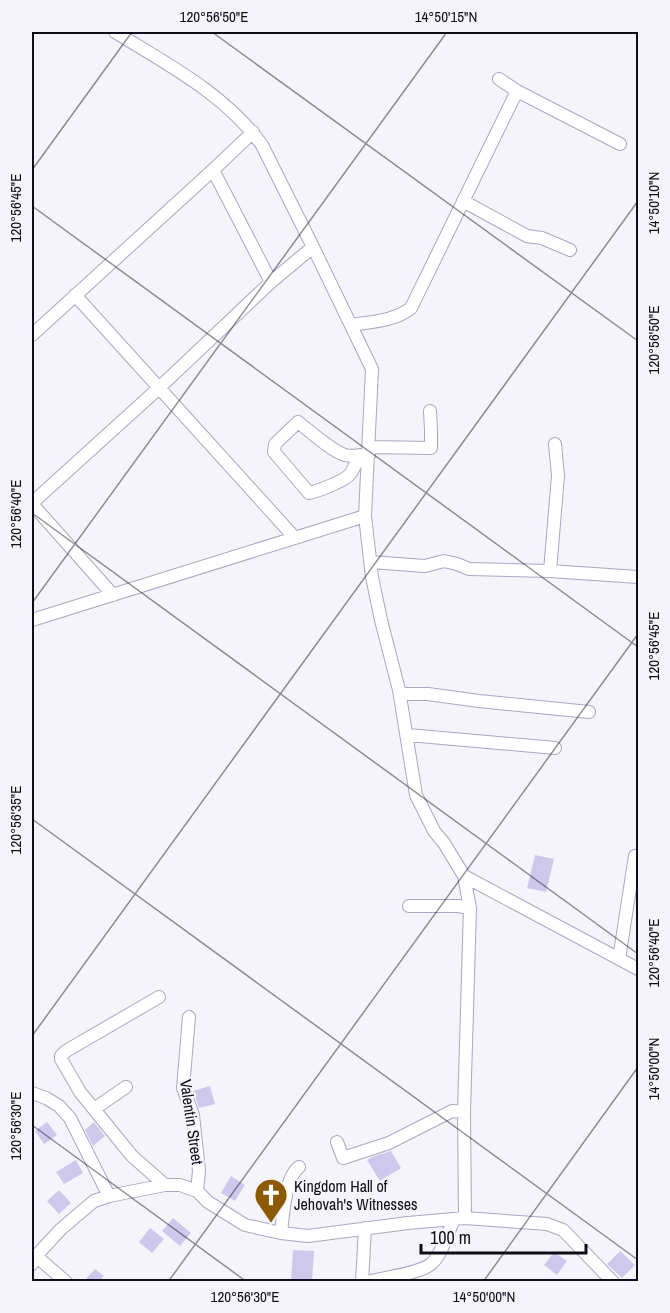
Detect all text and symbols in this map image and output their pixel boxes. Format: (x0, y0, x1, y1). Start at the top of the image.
text: 120°56'50"E (180, 6, 248, 27)
text: 14°50'15"N (415, 6, 477, 27)
text: 14°50'10"N (643, 172, 664, 234)
text: 120°56'45"E (5, 174, 26, 242)
text: 120°56'50"E (643, 306, 664, 374)
text: 120°56'40"E (5, 480, 26, 548)
text: 120°56'45"E (643, 612, 664, 680)
text: 120°56'35"E (5, 786, 26, 854)
text: 120°56'40"E (643, 919, 664, 987)
text: 14°50'00"N (643, 1038, 664, 1100)
street label: Valentin Street (175, 1078, 209, 1166)
text: 120°56'30"E (5, 1092, 26, 1160)
place label: Kingdom Hall of Jehovah's Witnesses (294, 1175, 418, 1215)
church icon: Kingdom Hall of Jehovah's Witnesses (253, 1177, 289, 1224)
scale bar (421, 1217, 586, 1255)
text: 100 m (430, 1225, 471, 1250)
text: 120°56'30"E (211, 1286, 279, 1307)
text: 14°50'00"N (453, 1286, 515, 1307)

